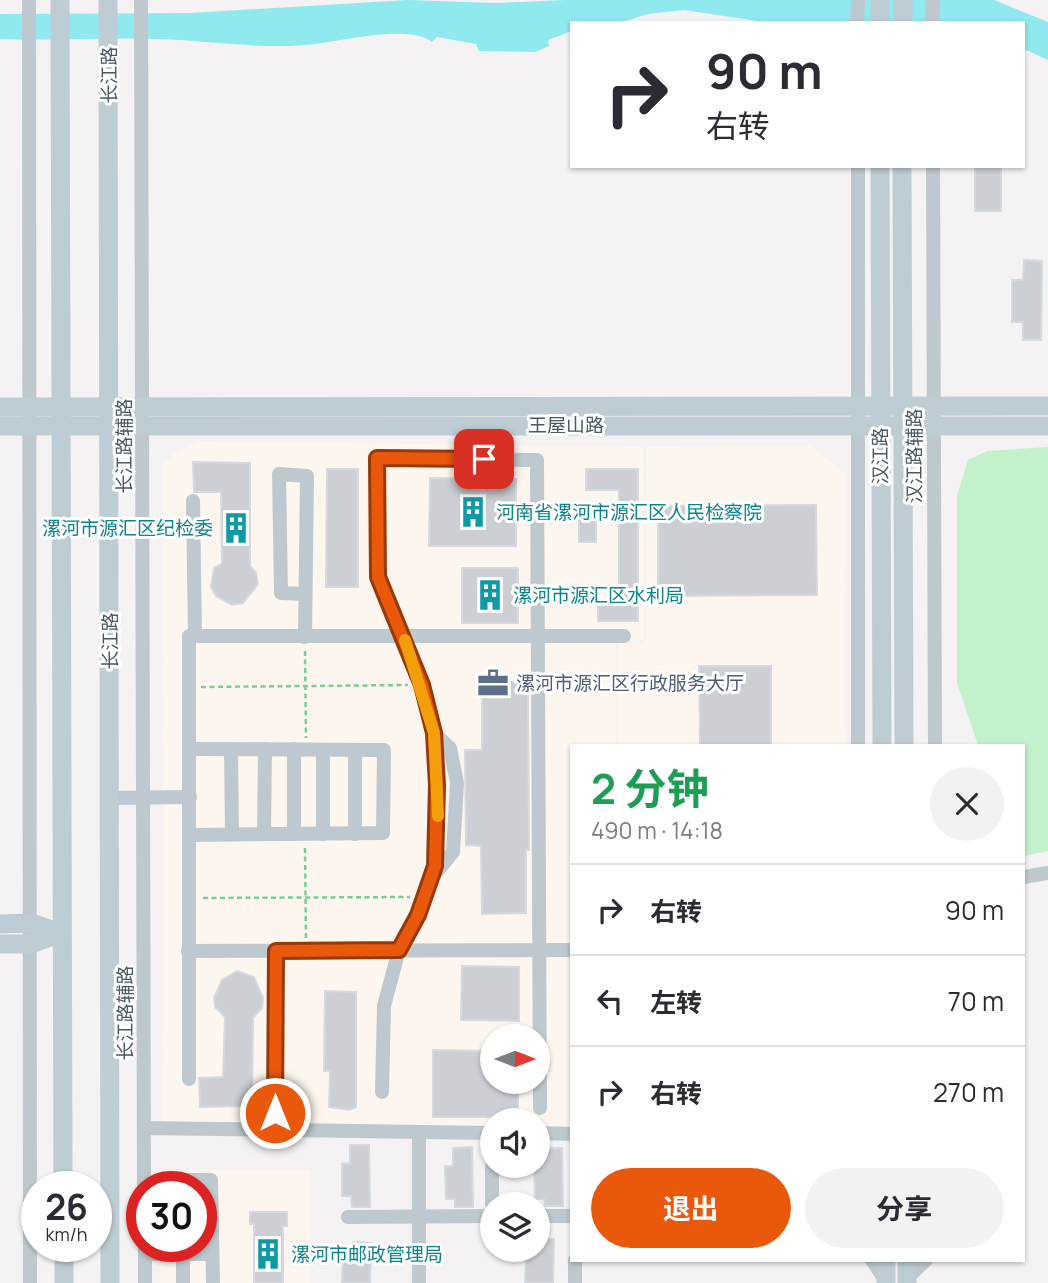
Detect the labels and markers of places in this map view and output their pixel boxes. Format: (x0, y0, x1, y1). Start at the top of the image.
pin (454, 429, 514, 489)
building icon: 河南省漯河市源汇区人民检察院 (456, 495, 490, 529)
place label: 河南省漯河市源汇区人民检察院 (496, 499, 762, 525)
building icon: 漯河市源汇区纪检委 (219, 511, 253, 545)
place label: 漯河市源汇区纪检委 (42, 515, 213, 541)
building icon: 漯河市源汇区水利局 (473, 578, 507, 612)
place label: 漯河市源汇区水利局 (513, 582, 684, 608)
office icon: 漯河市源汇区行政服务大厅 (476, 666, 510, 700)
place label: 漯河市源汇区行政服务大厅 (516, 670, 744, 696)
building icon: 漯河市邮政管理局 (251, 1237, 285, 1271)
place label: 漯河市邮政管理局 (291, 1241, 443, 1267)

